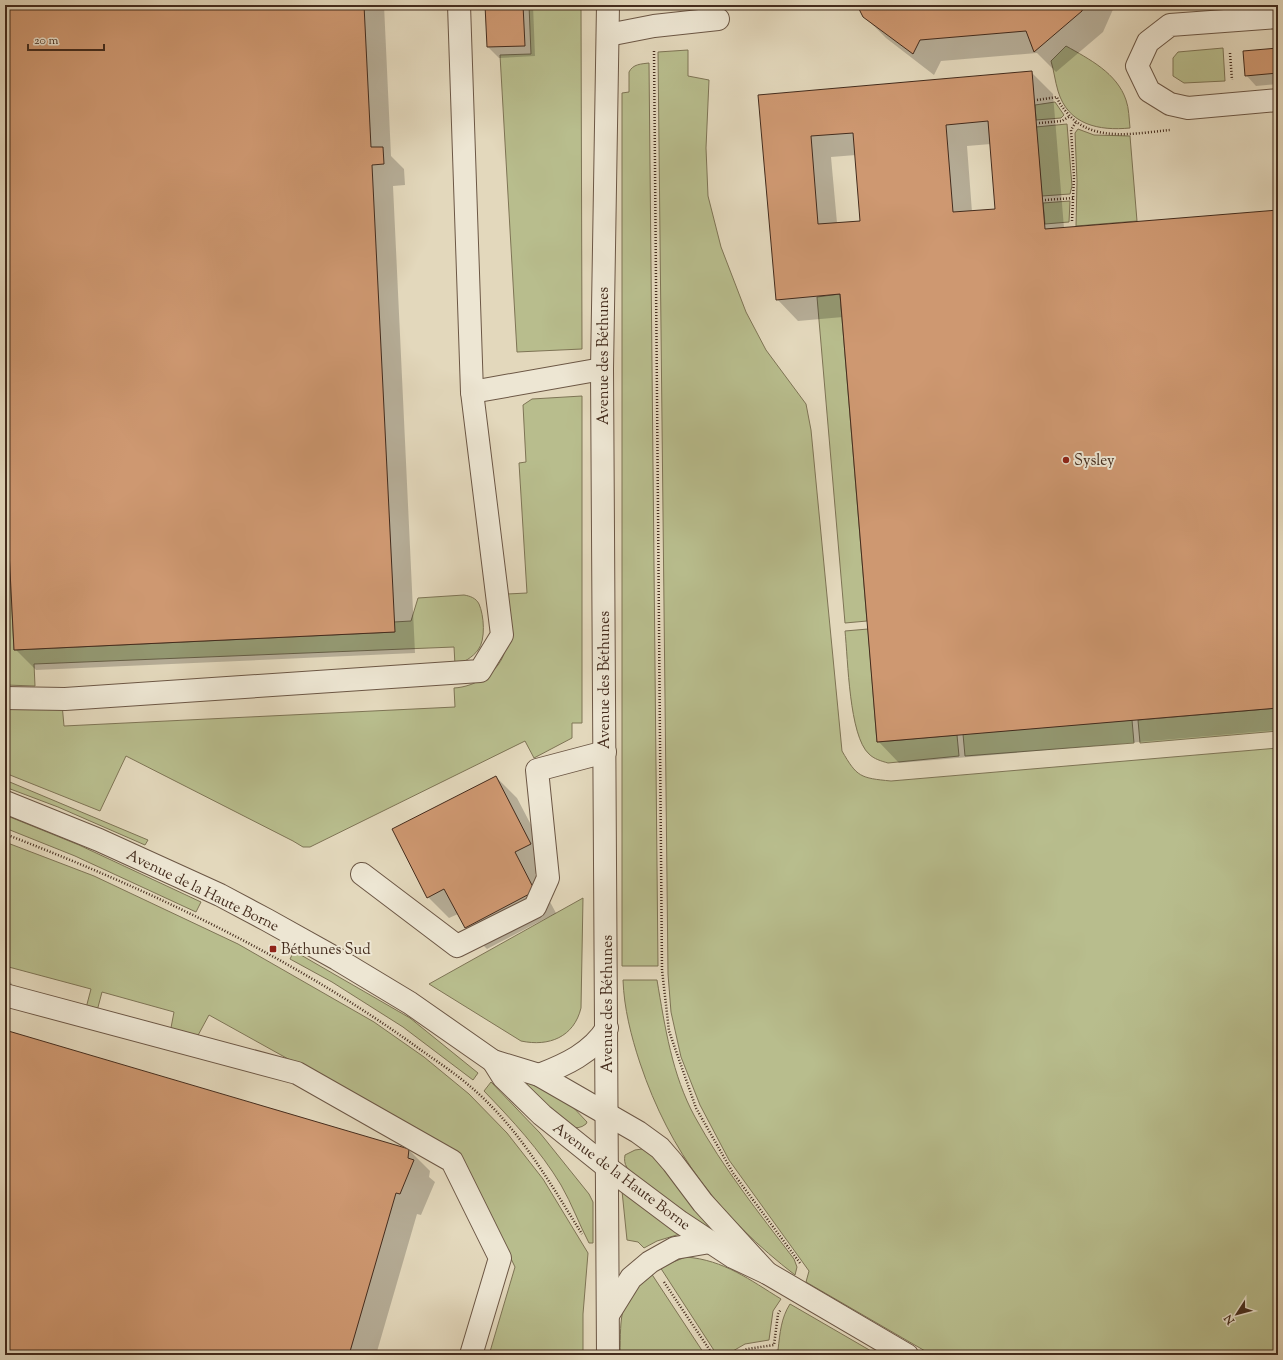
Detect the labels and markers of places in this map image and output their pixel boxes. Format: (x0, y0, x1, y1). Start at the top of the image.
place label: Sysley (1074, 451, 1115, 472)
marker: Sysley (1061, 455, 1071, 465)
place label: Béthunes Sud (281, 940, 371, 961)
marker: Béthunes Sud (268, 944, 278, 954)

